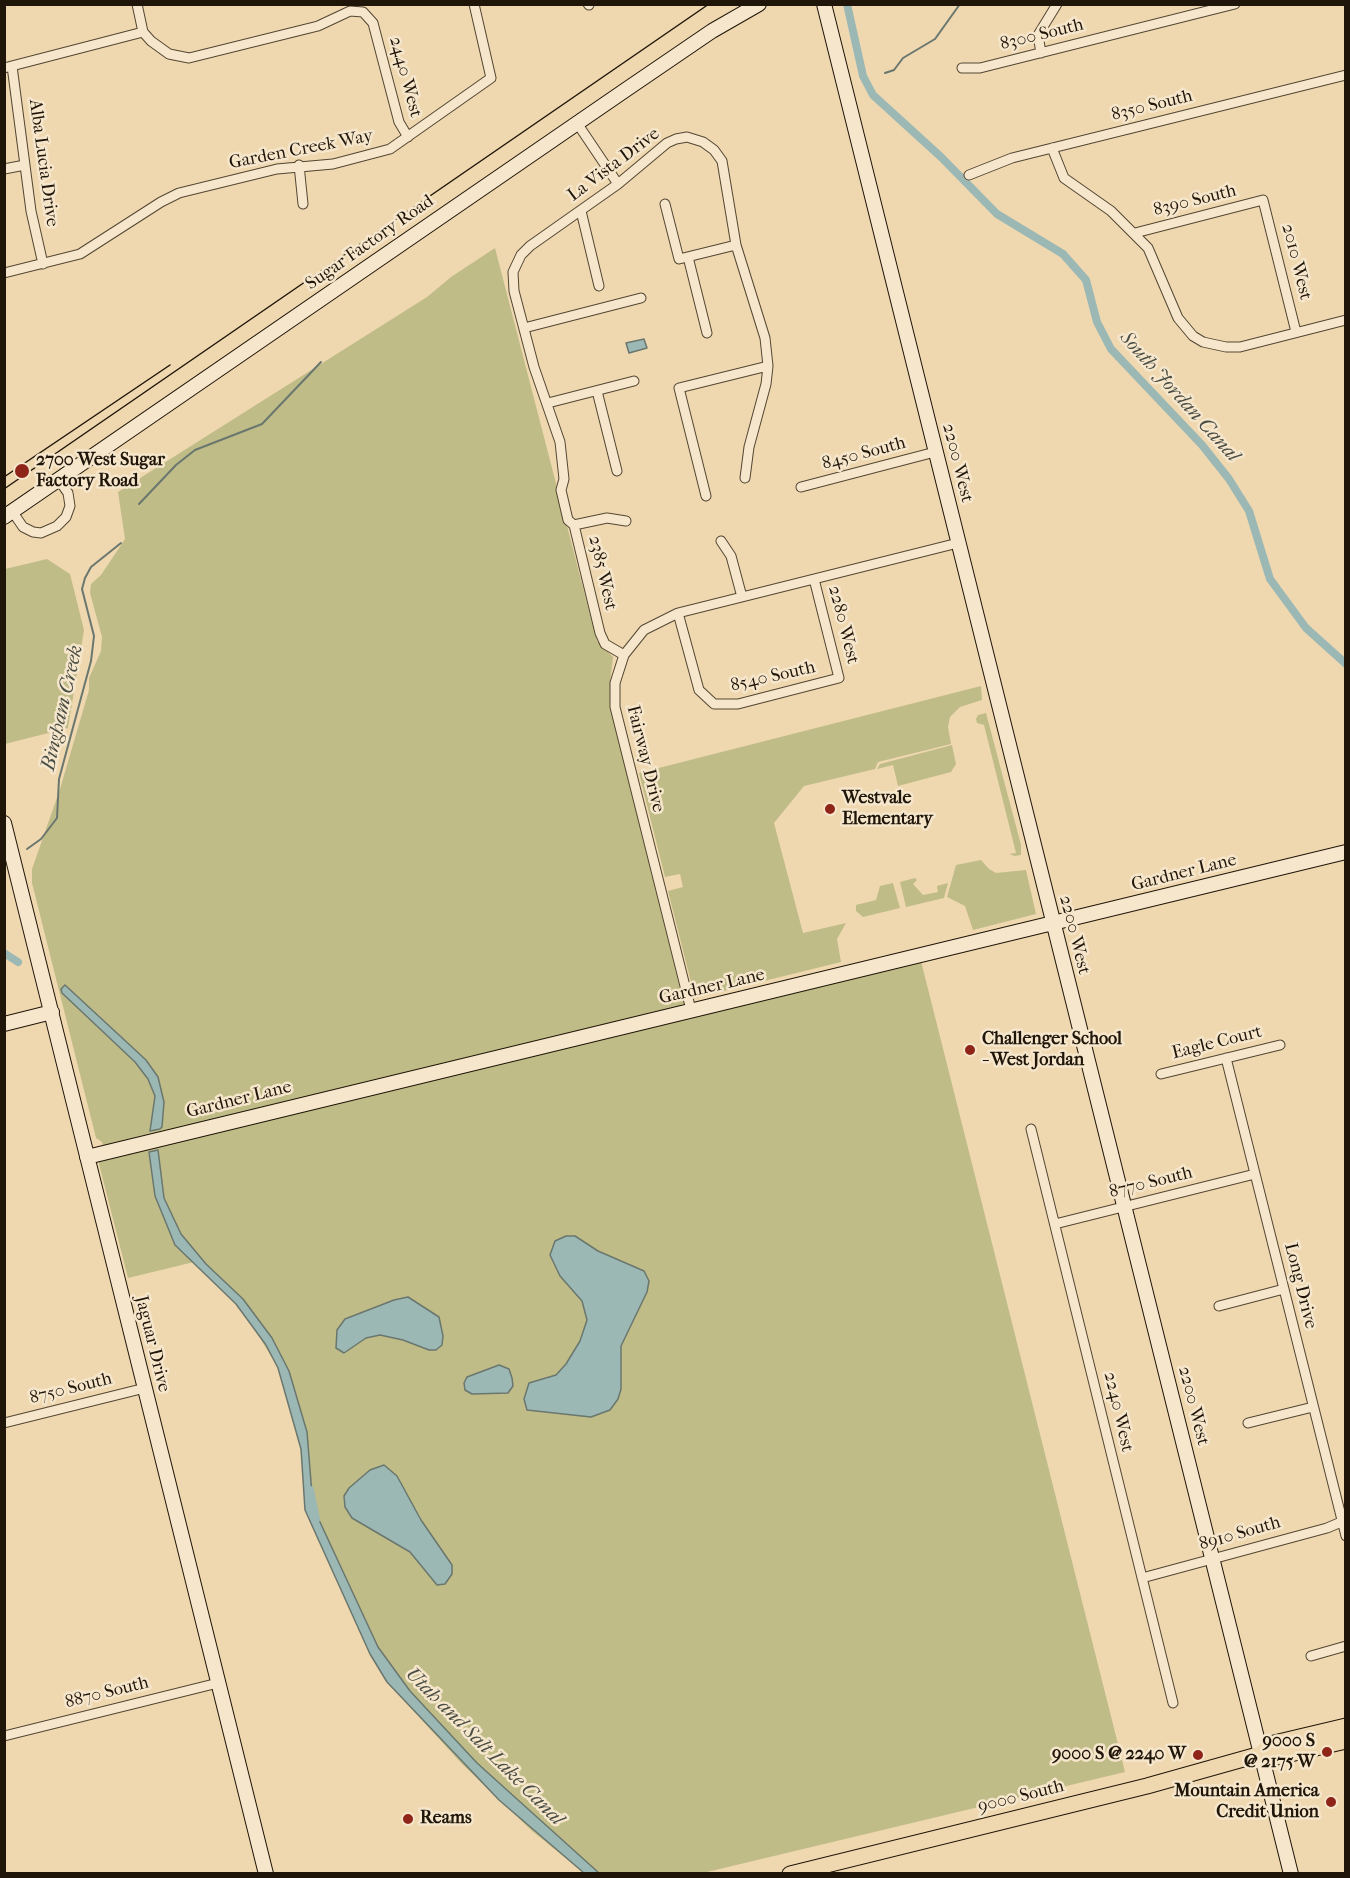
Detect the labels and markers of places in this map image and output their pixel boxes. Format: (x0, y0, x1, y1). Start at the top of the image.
place label: 2700 West Sugar Factory Road (36, 450, 165, 492)
marker: 2700 West Sugar Factory Road (13, 462, 31, 480)
place label: Westvale Elementary (842, 788, 933, 830)
marker: Westvale Elementary (823, 802, 837, 816)
place label: Challenger School - West Jordan (982, 1029, 1122, 1072)
marker: Challenger School - West Jordan (963, 1043, 977, 1057)
place label: 9000 S @ 2175 W (1244, 1731, 1315, 1774)
place label: 9000 S @ 2240 W (1052, 1744, 1186, 1766)
marker: 9000 S @ 2175 W (1320, 1745, 1334, 1759)
marker: 9000 S @ 2240 W (1191, 1748, 1205, 1762)
place label: Mountain America Credit Union (1174, 1781, 1319, 1824)
marker: Mountain America Credit Union (1324, 1795, 1338, 1809)
place label: Reams (420, 1808, 472, 1830)
marker: Reams (401, 1812, 415, 1826)

